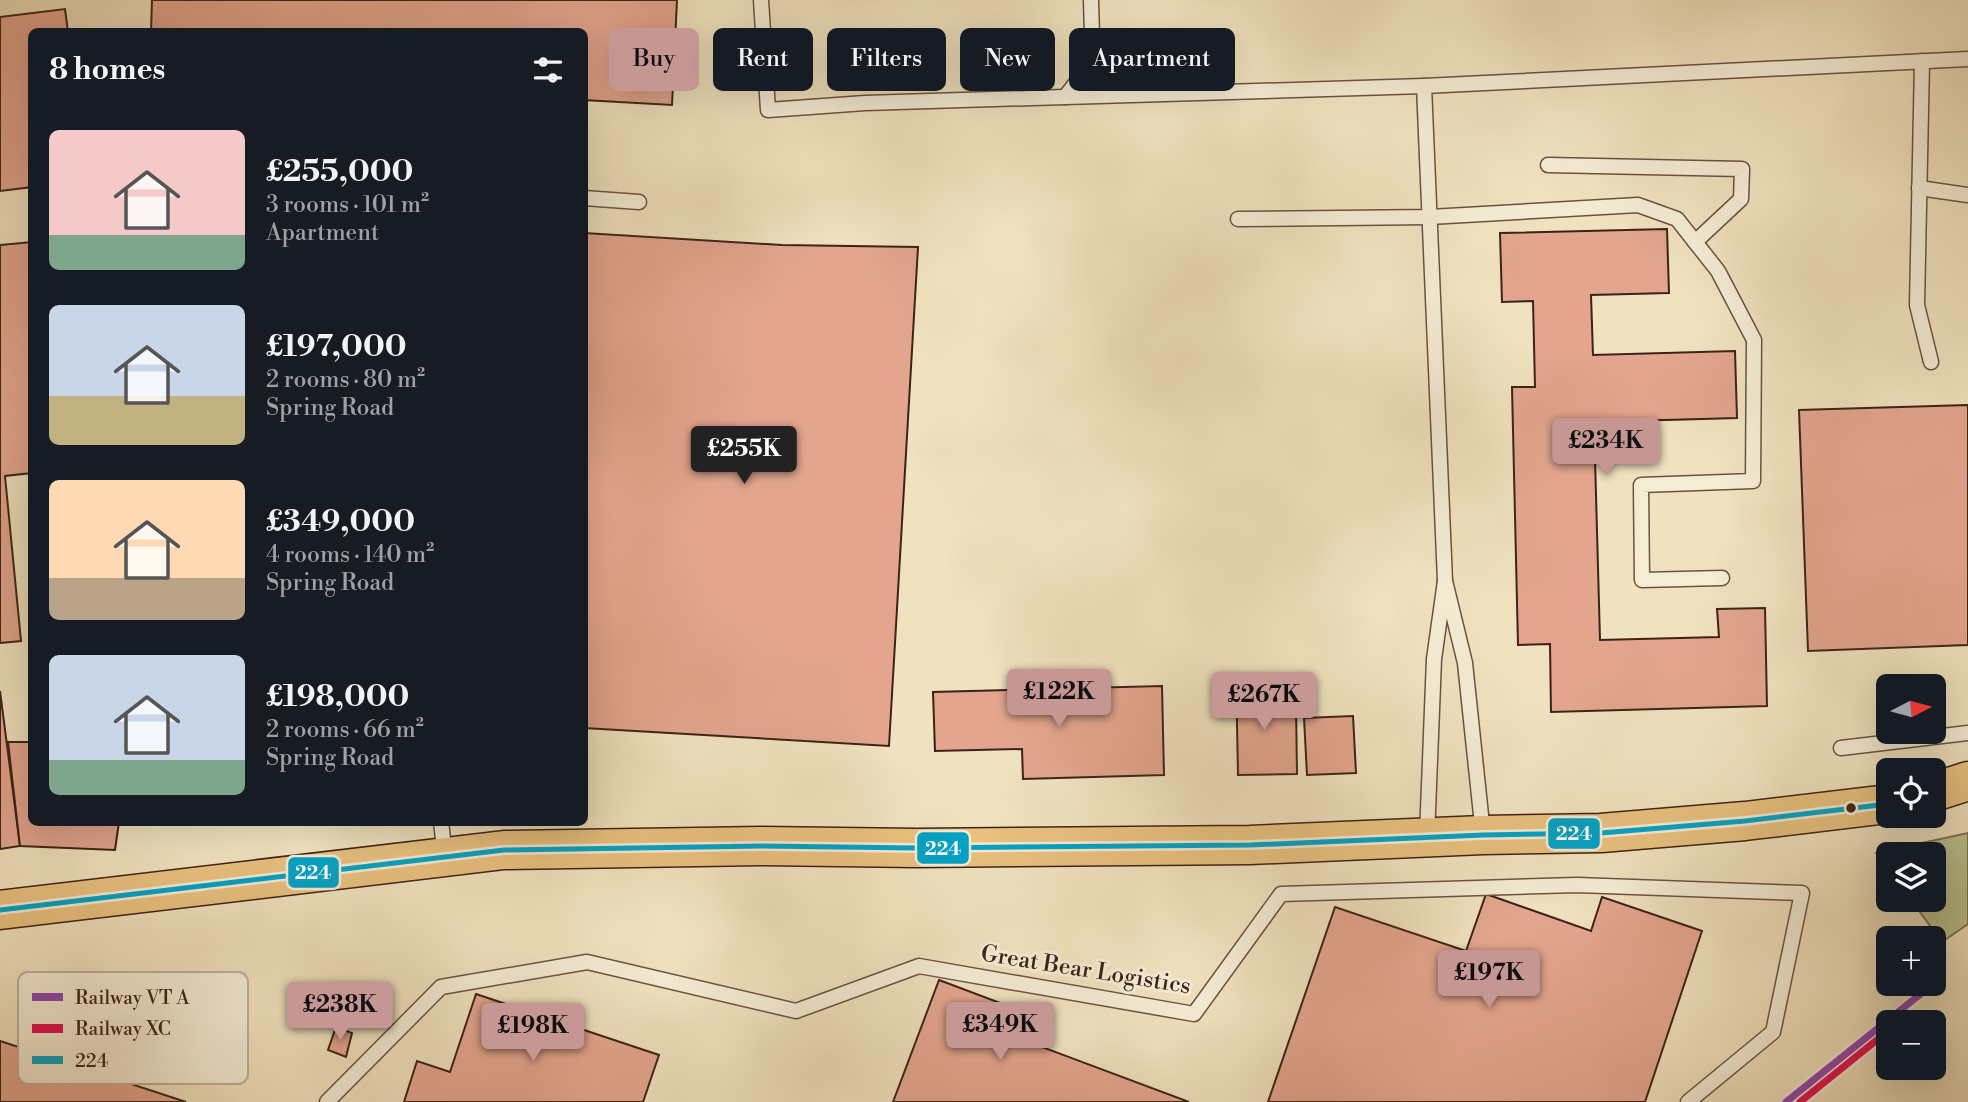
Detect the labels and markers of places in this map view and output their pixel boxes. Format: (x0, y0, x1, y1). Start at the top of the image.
pin: £234K (1557, 419, 1655, 478)
pin: £255K (695, 426, 793, 486)
pin: £122K (1010, 670, 1108, 729)
pin: £267K (1215, 672, 1313, 732)
unlabelled marker (1844, 801, 1858, 815)
pin: £197K (1440, 950, 1538, 1010)
pin: £238K (291, 982, 389, 1042)
pin: £349K (951, 1002, 1049, 1062)
pin: £198K (484, 1004, 582, 1063)

